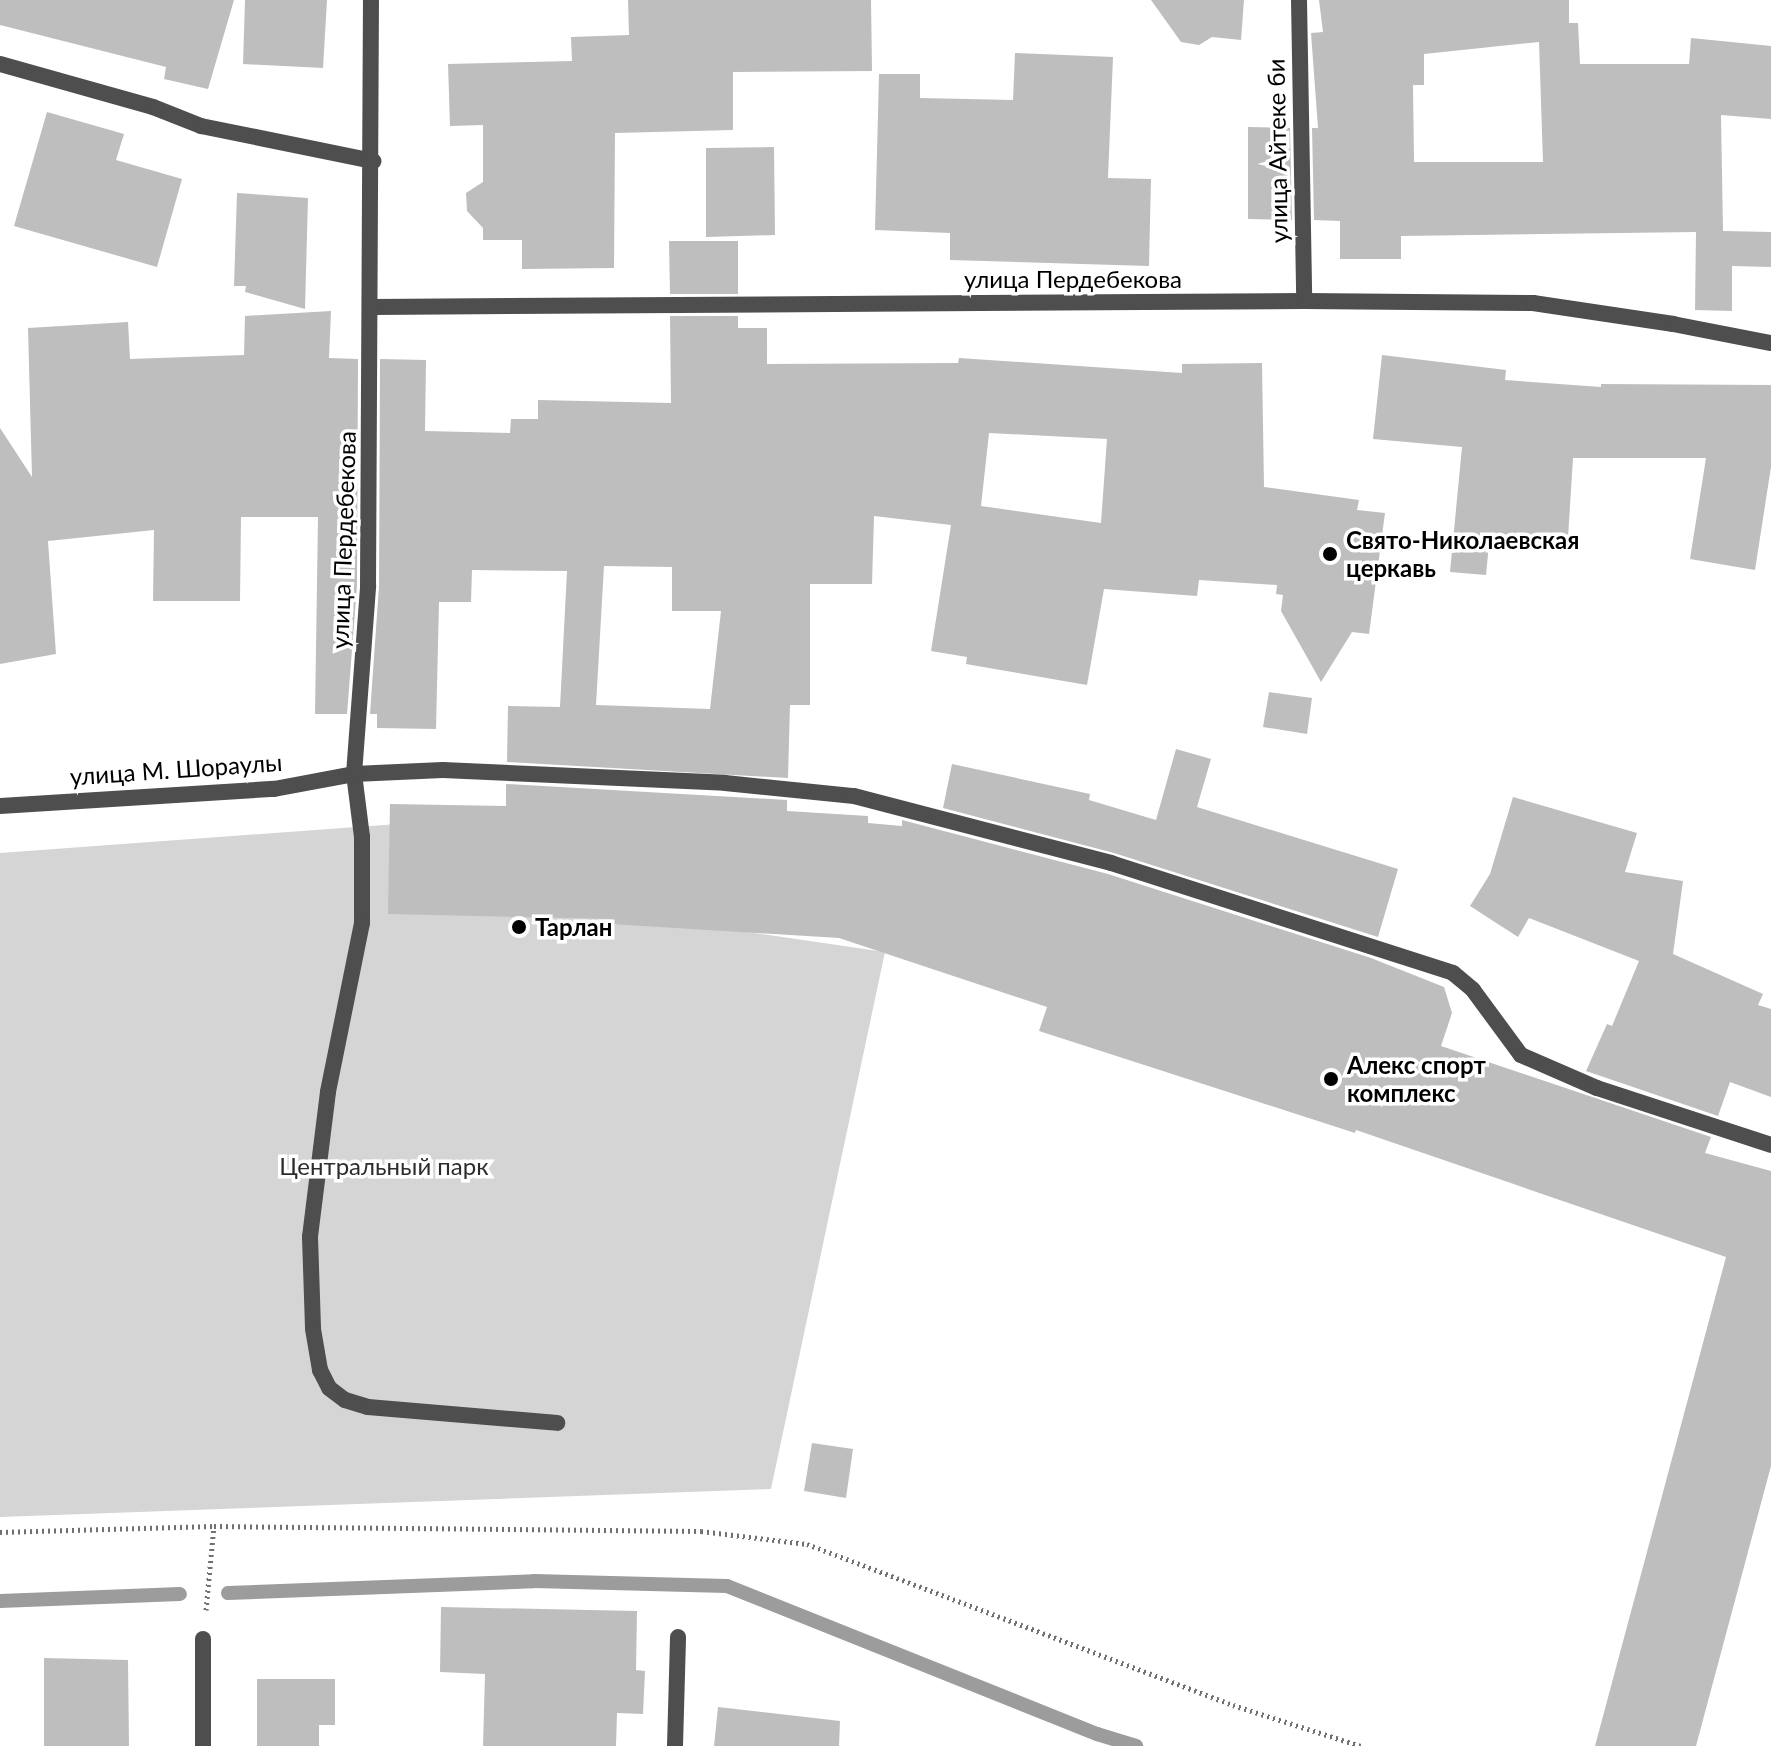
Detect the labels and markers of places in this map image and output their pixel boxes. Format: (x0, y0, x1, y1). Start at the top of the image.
place label: Свято-Николаевская церкавь (1346, 526, 1579, 582)
marker: Свято-Николаевская церкавь (1321, 545, 1339, 563)
place label: Тарлан (535, 913, 612, 941)
marker: Тарлан (510, 918, 528, 936)
place label: Алекс спорт комплекс (1347, 1051, 1486, 1107)
marker: Алекс спорт комплекс (1322, 1070, 1340, 1088)

